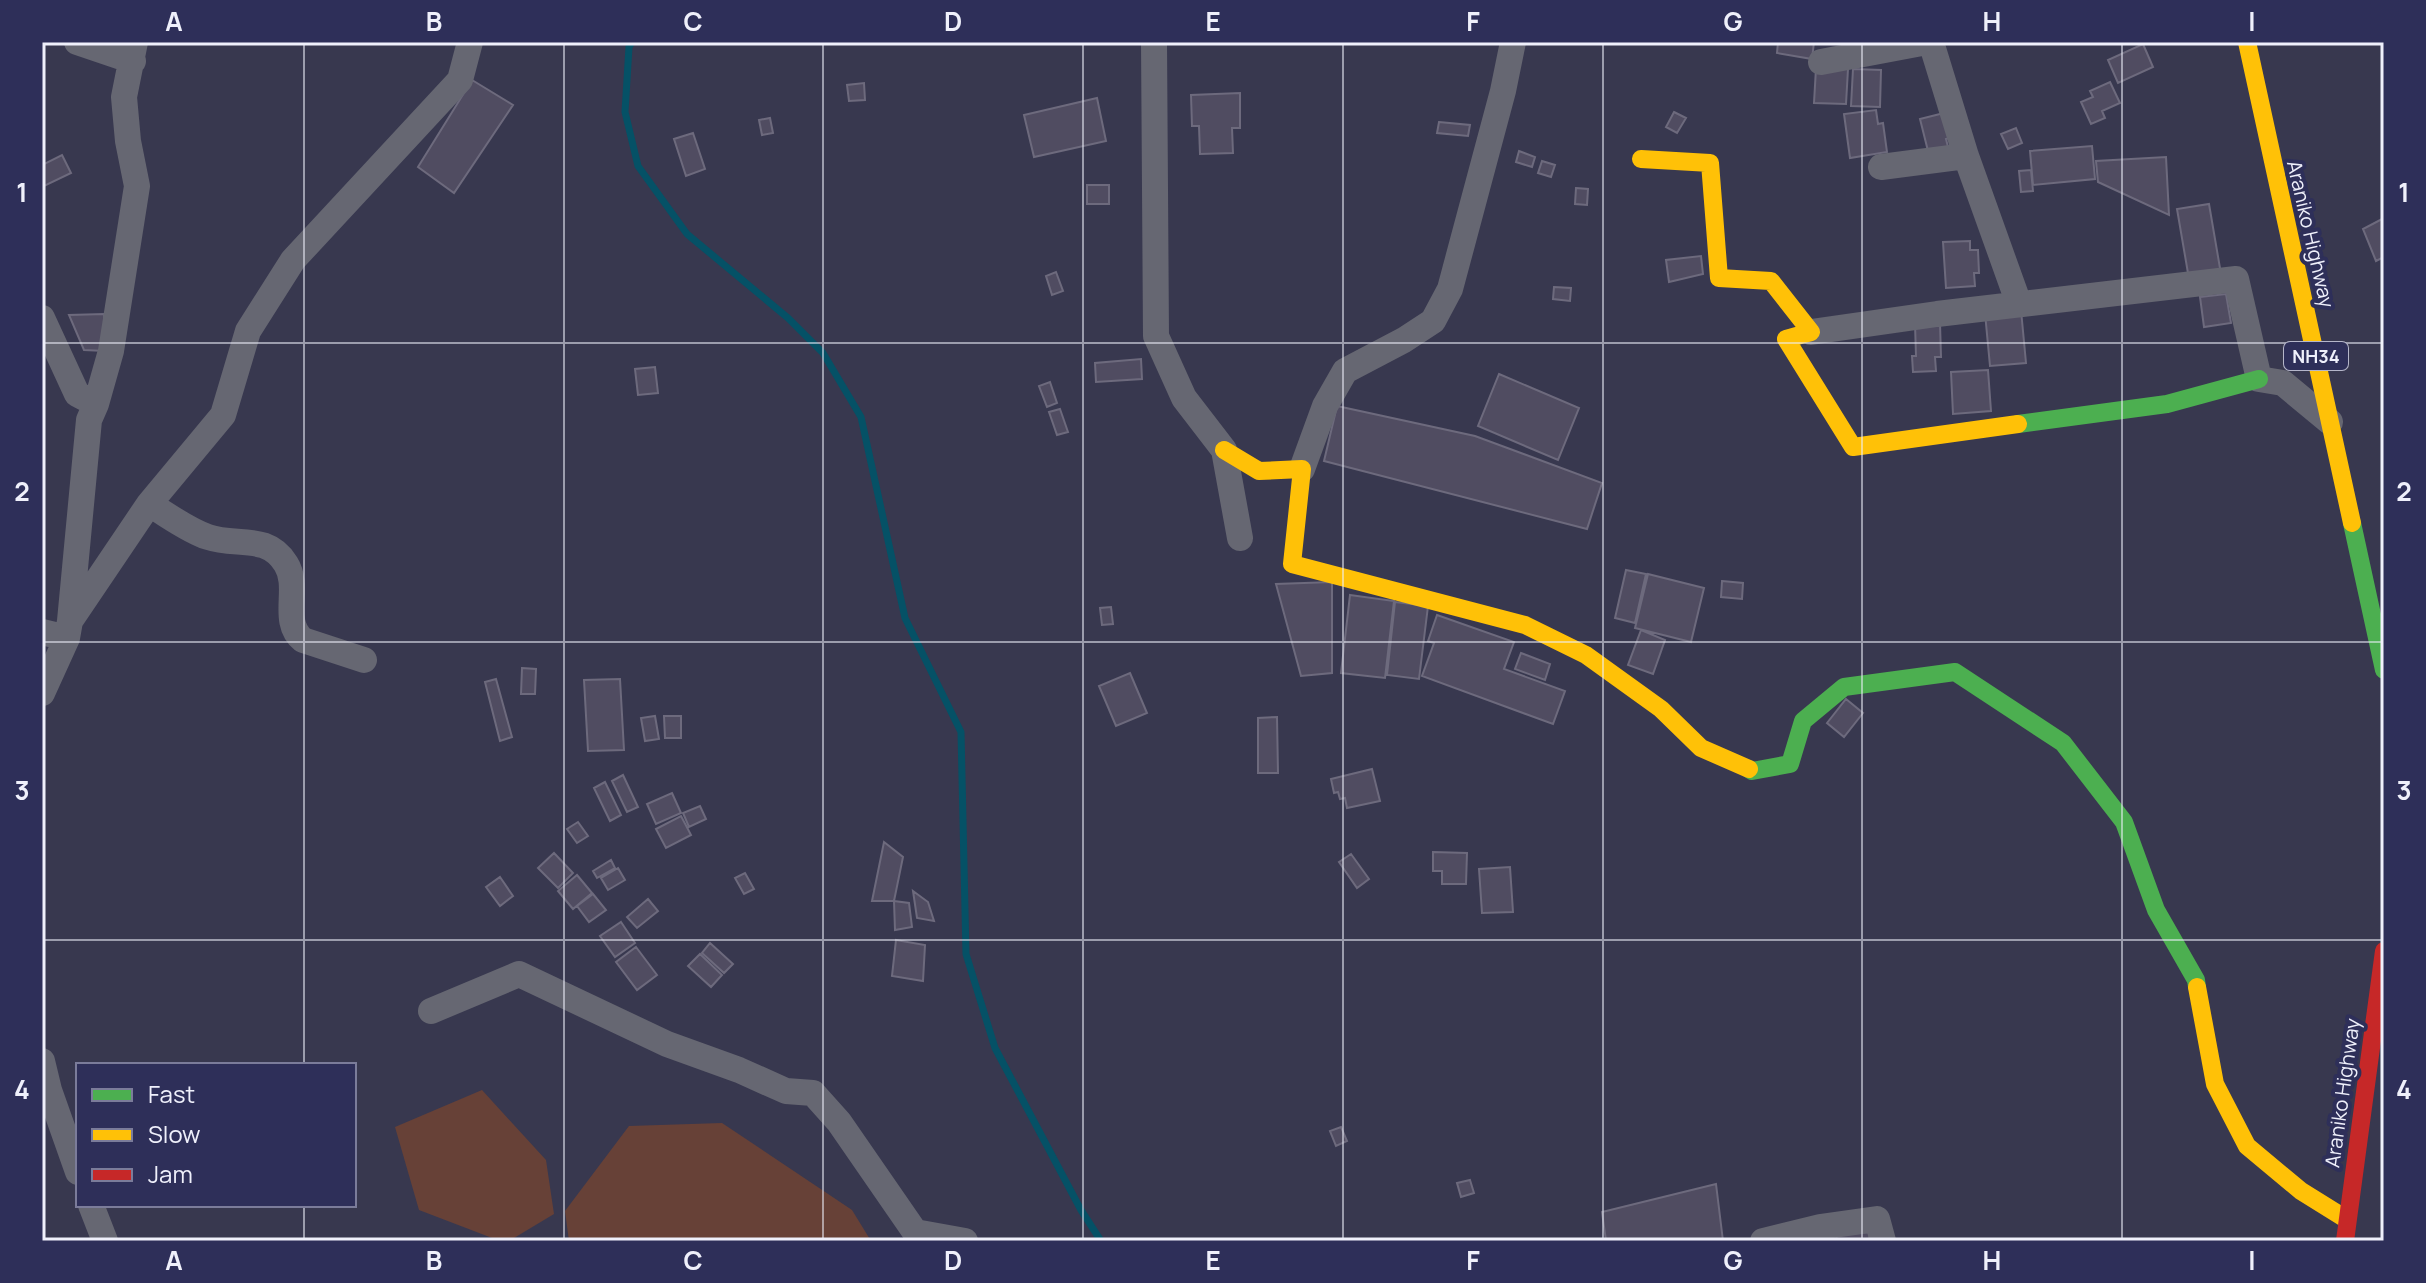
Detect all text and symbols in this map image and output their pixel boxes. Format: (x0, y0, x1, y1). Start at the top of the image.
text: A (165, 3, 183, 39)
text: B (426, 3, 442, 39)
text: C (683, 3, 703, 39)
text: D (944, 3, 962, 39)
text: E (1205, 3, 1221, 39)
text: F (1466, 3, 1480, 39)
text: G (1723, 3, 1743, 39)
text: H (1983, 3, 2001, 39)
text: I (2248, 3, 2256, 39)
street label: Araniko Highway (2281, 158, 2341, 311)
text: 1 (16, 174, 28, 210)
text: 1 (2398, 174, 2410, 210)
road number: NH34 (2284, 342, 2348, 370)
text: 2 (14, 473, 30, 509)
text: 2 (2396, 473, 2412, 509)
text: 3 (14, 772, 30, 808)
text: 3 (2396, 772, 2412, 808)
street label: Araniko Highway (2318, 1016, 2366, 1169)
legend (76, 1063, 356, 1207)
text: 4 (14, 1071, 30, 1107)
text: 4 (2396, 1071, 2412, 1107)
text: Fast (148, 1077, 195, 1110)
text: Slow (148, 1117, 201, 1150)
text: Jam (148, 1157, 193, 1190)
text: A (165, 1242, 183, 1278)
text: B (426, 1242, 442, 1278)
text: C (683, 1242, 703, 1278)
text: D (944, 1242, 962, 1278)
text: E (1205, 1242, 1221, 1278)
text: F (1466, 1242, 1480, 1278)
text: G (1723, 1242, 1743, 1278)
text: H (1983, 1242, 2001, 1278)
text: I (2248, 1242, 2256, 1278)

